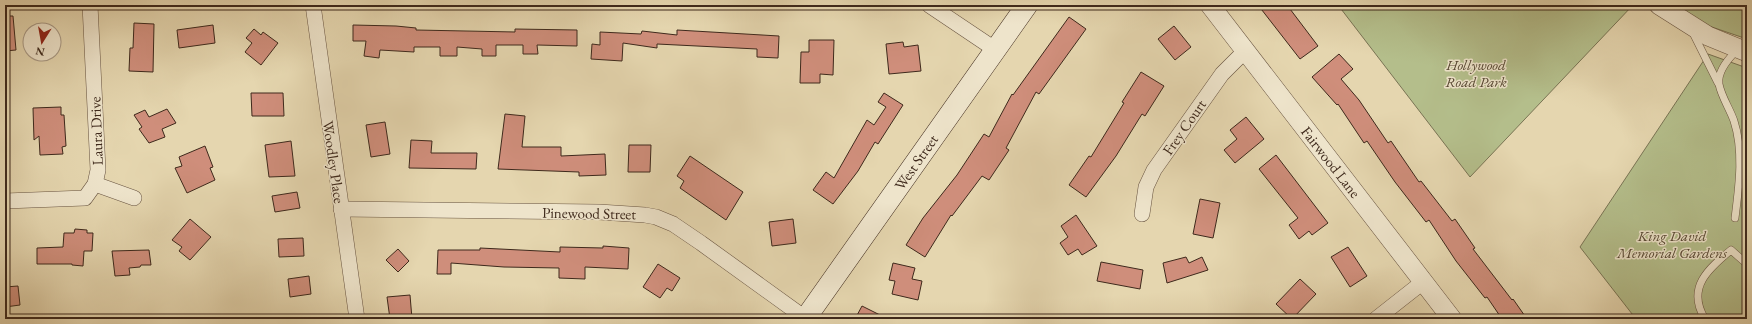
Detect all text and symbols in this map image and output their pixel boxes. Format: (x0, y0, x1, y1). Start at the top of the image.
north arrow (22, 22, 62, 62)
text: N (34, 44, 46, 60)
park label: Hollywood Road Park (1445, 55, 1507, 91)
street label: Frey Court (1158, 95, 1210, 159)
street label: Laura Drive (85, 96, 107, 166)
street label: Woodley Place (319, 119, 349, 205)
street label: Fairwood Lane (1297, 122, 1365, 202)
street label: West Street (890, 130, 942, 194)
street label: Pinewood Street (542, 203, 636, 223)
park label: King David Memorial Gardens (1616, 226, 1728, 262)

